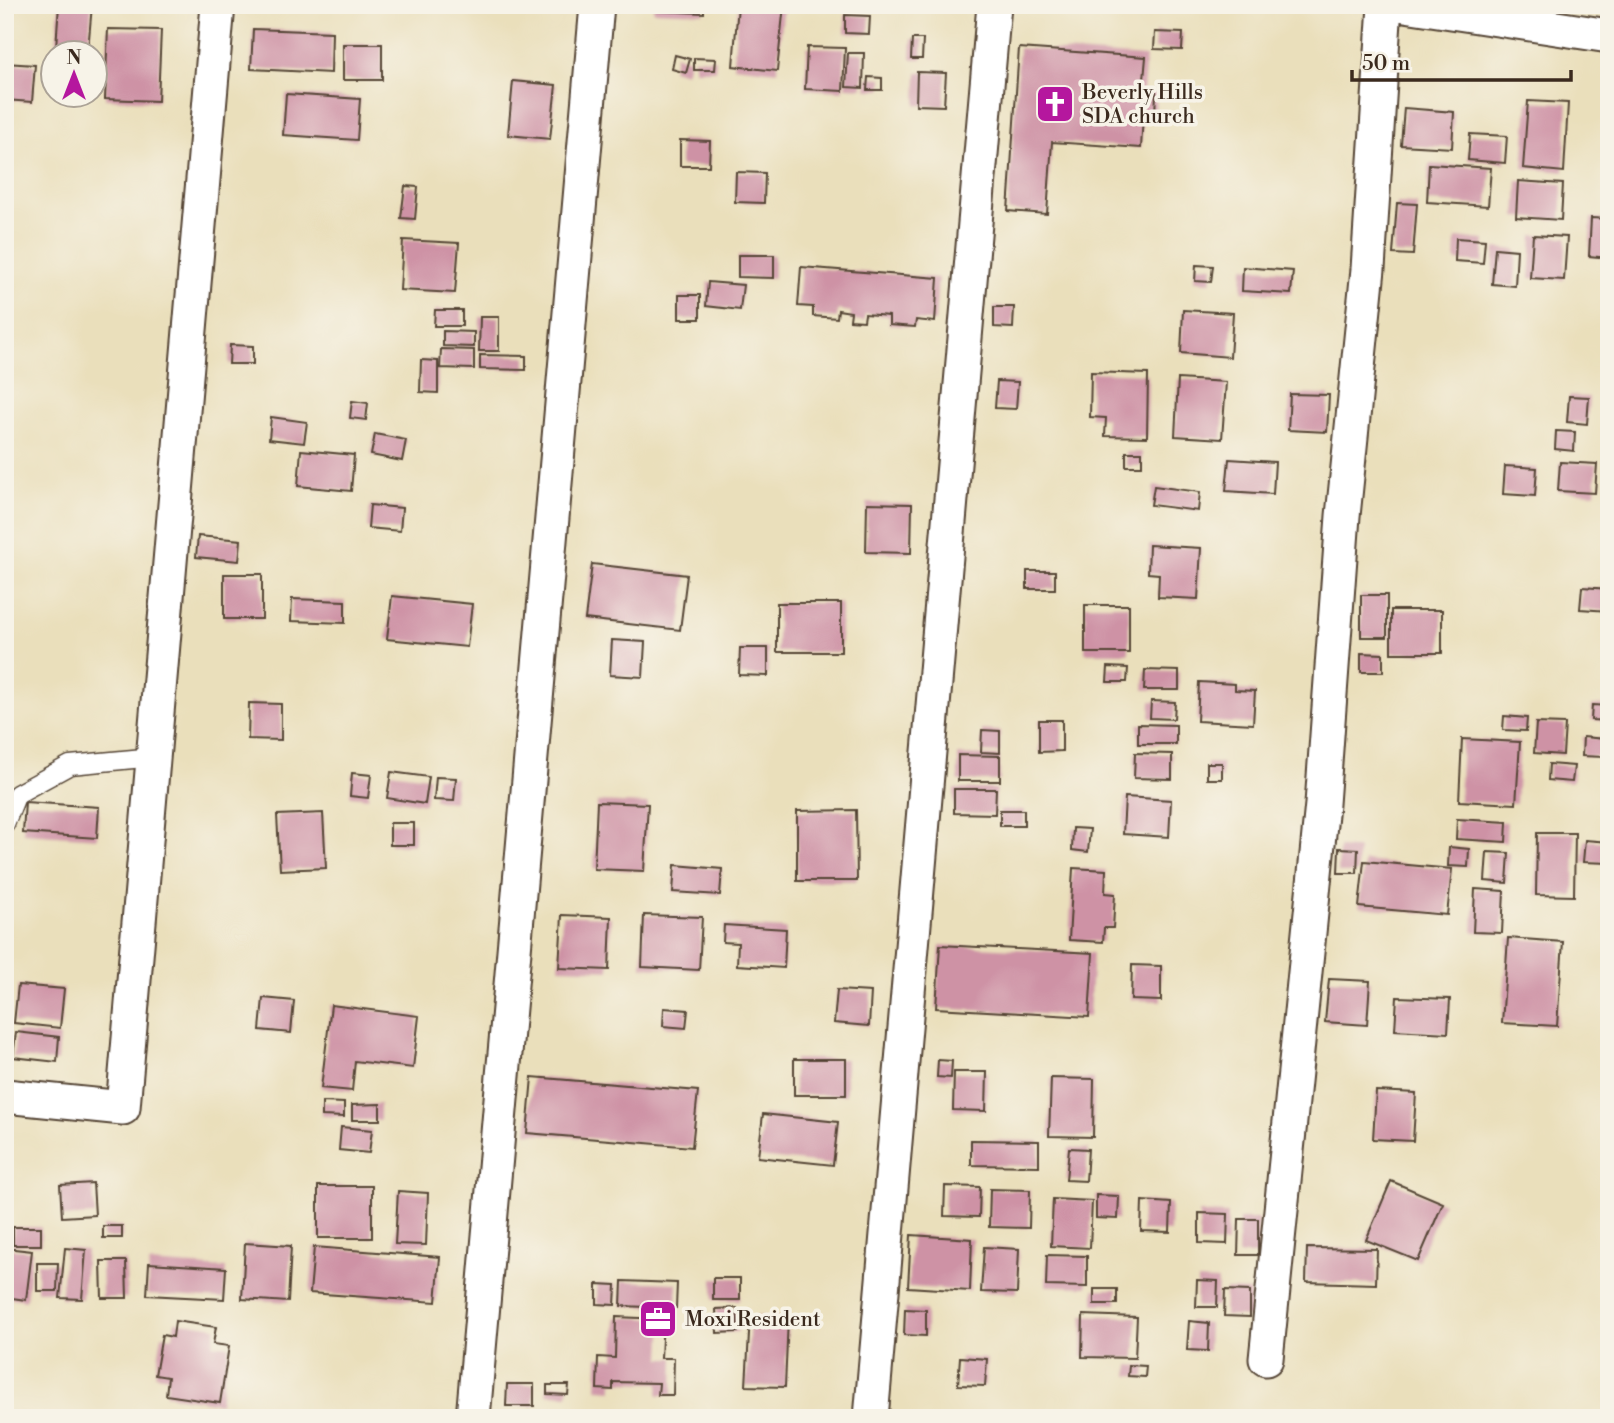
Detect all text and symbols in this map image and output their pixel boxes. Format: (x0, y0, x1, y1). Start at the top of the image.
north arrow (38, 38, 108, 108)
scale bar (1352, 38, 1570, 82)
text: N (66, 46, 82, 70)
text: 50 m (1362, 51, 1410, 77)
place label: Beverly Hills SDA church (1081, 80, 1203, 130)
church icon: Beverly Hills SDA church (1034, 83, 1076, 125)
office icon: Moxi Resident (637, 1298, 679, 1340)
place label: Moxi Resident (685, 1307, 821, 1333)

